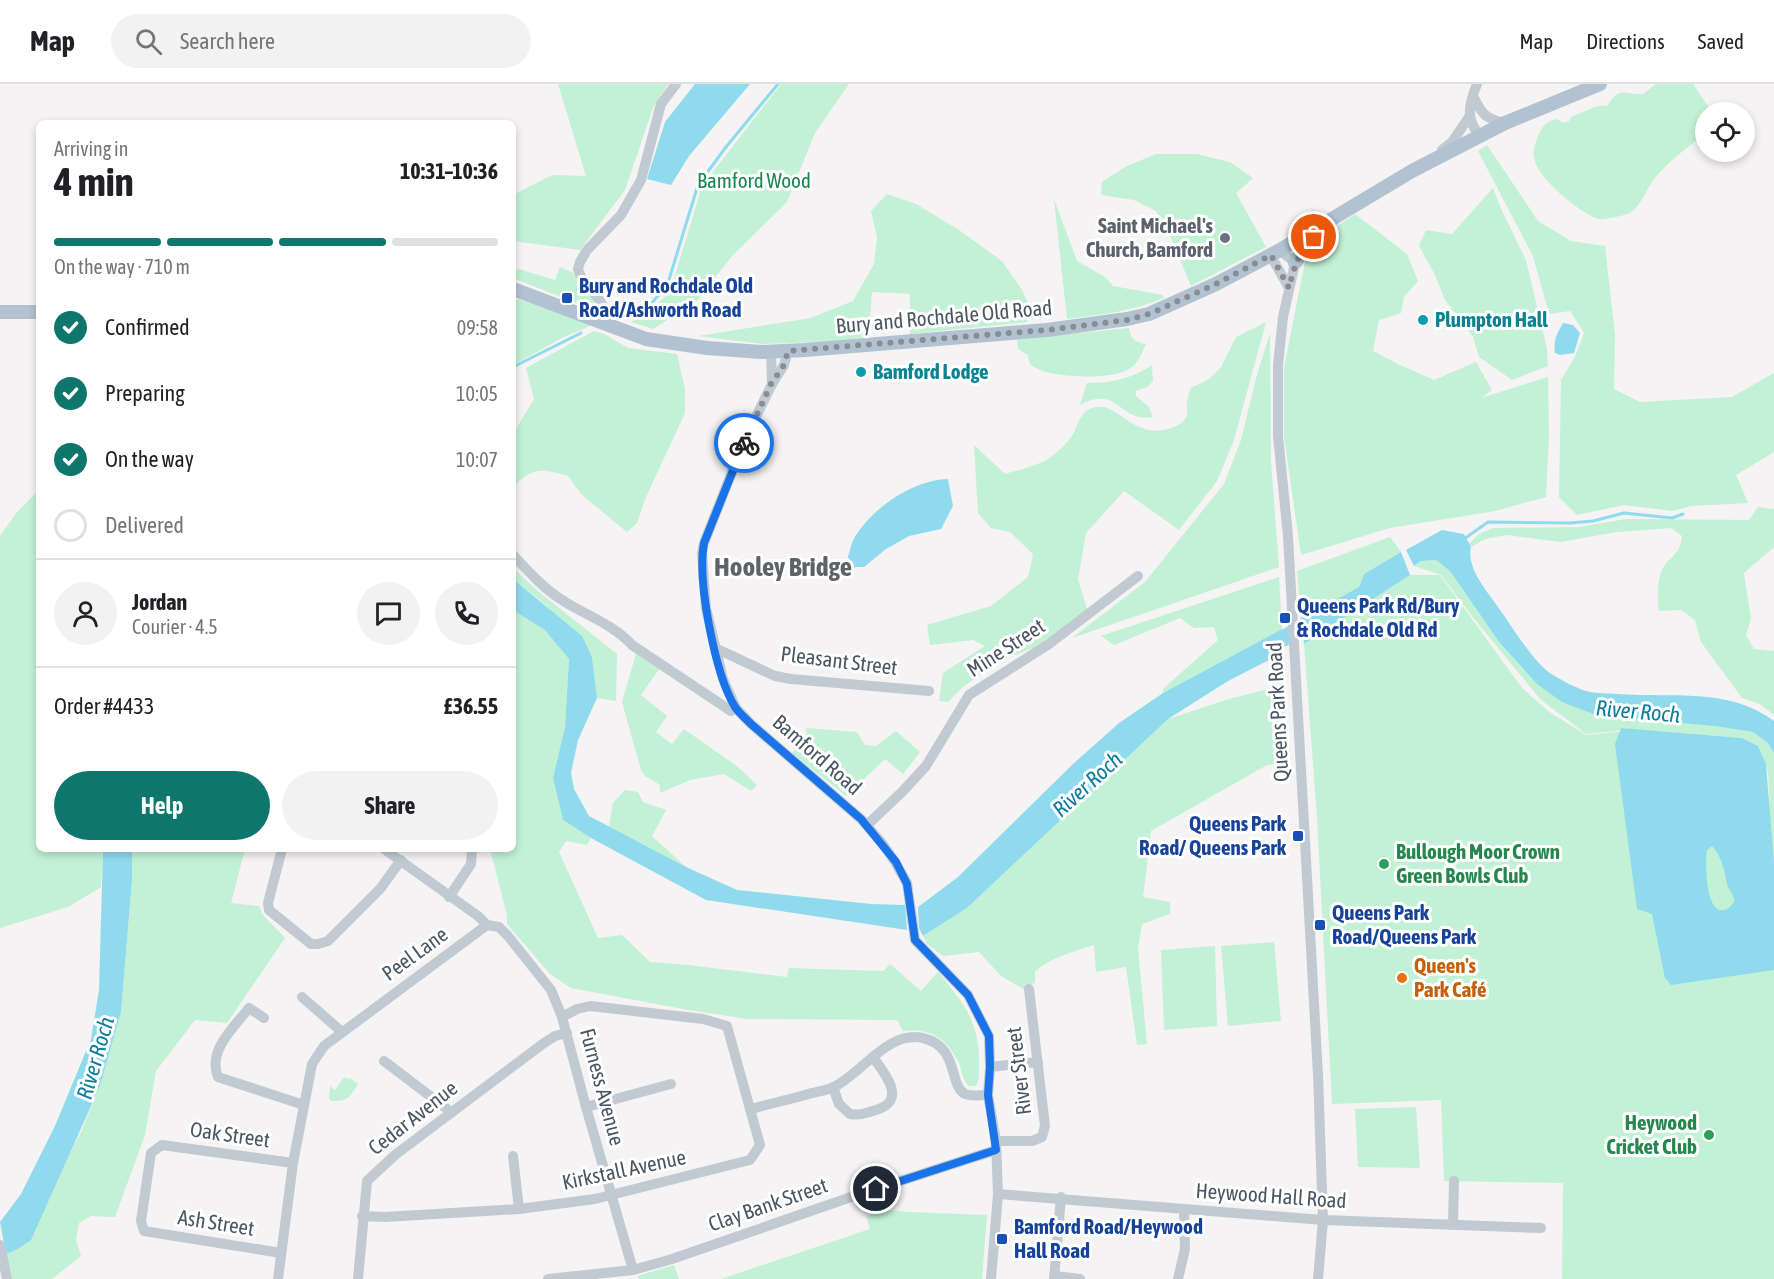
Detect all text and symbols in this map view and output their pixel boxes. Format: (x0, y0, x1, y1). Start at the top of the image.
search box (111, 14, 531, 68)
text: Map (30, 25, 75, 57)
icon: search (132, 25, 165, 58)
text: Search here (180, 28, 275, 54)
text: Map (1519, 29, 1553, 53)
text: Directions (1586, 29, 1665, 53)
text: Saved (1698, 29, 1744, 53)
map controls (1695, 102, 1755, 162)
button: locate (1695, 102, 1755, 162)
text: Arriving in (54, 137, 128, 160)
text: 10:31–10:36 (400, 158, 498, 184)
text: 4 min (54, 160, 134, 204)
park label: Bamford Wood (697, 168, 811, 192)
pin (1288, 211, 1339, 262)
place label: Saint Michael's Church, Bamford (1086, 213, 1214, 261)
icon: bag (1297, 220, 1330, 253)
marker: Saint Michael's Church, Bamford (1218, 231, 1232, 245)
text: On the way · 710 m (54, 255, 190, 278)
place label: Bury and Rochdale Old Road/Ashworth Road (579, 273, 753, 321)
marker: Bury and Rochdale Old Road/Ashworth Road (560, 291, 574, 305)
street label: Bury and Rochdale Old Road (835, 295, 1053, 337)
place label: Plumpton Hall (1435, 307, 1548, 331)
icon: check (54, 311, 87, 344)
marker: Plumpton Hall (1416, 313, 1430, 327)
text: Confirmed (105, 314, 190, 340)
text: 09:58 (457, 316, 498, 339)
place label: Bamford Lodge (873, 359, 989, 383)
marker: Bamford Lodge (854, 365, 868, 379)
icon: check (54, 377, 87, 410)
text: Preparing (105, 380, 185, 406)
text: 10:05 (456, 382, 498, 405)
courier (714, 413, 774, 473)
icon: bike (728, 427, 761, 460)
icon: check (54, 443, 87, 476)
text: On the way (105, 446, 194, 472)
text: 10:07 (456, 448, 498, 471)
text: Delivered (105, 512, 184, 538)
district label: Hooley Bridge (714, 551, 852, 582)
button: person (54, 582, 117, 645)
button: chat (357, 582, 420, 645)
button: phone (435, 582, 498, 645)
text: Jordan (132, 589, 187, 615)
place label: Queens Park Rd/Bury & Rochdale Old Rd (1297, 593, 1460, 641)
marker: Queens Park Rd/Bury & Rochdale Old Rd (1278, 611, 1292, 625)
street label: Mine Street (962, 613, 1049, 681)
text: Courier · 4.5 (132, 615, 218, 638)
street label: Pleasant Street (779, 641, 899, 679)
street label: Queens Park Road (1261, 642, 1293, 783)
text: Order #4433 (54, 693, 154, 719)
text: £36.55 (443, 693, 498, 719)
water label: River Roch (1595, 694, 1682, 728)
street label: Bamford Road (768, 709, 867, 799)
water label: River Roch (1047, 746, 1127, 822)
button: Help (54, 771, 270, 840)
button: Share (282, 771, 498, 840)
place label: Queens Park Road/ Queens Park (1139, 811, 1287, 859)
marker: Queens Park Road/ Queens Park (1291, 829, 1305, 843)
place label: Bullough Moor Crown Green Bowls Club (1396, 839, 1560, 887)
marker: Bullough Moor Crown Green Bowls Club (1377, 857, 1391, 871)
place label: Queens Park Road/Queens Park (1332, 900, 1477, 948)
marker: Queens Park Road/Queens Park (1313, 918, 1327, 932)
street label: Peel Lane (377, 921, 452, 985)
place label: Queen's Park Café (1414, 953, 1487, 1001)
marker: Queen's Park Café (1395, 971, 1409, 985)
water label: River Roch (71, 1013, 119, 1102)
street label: Furness Avenue (576, 1026, 630, 1148)
street label: River Street (1001, 1026, 1035, 1116)
street label: Cedar Avenue (363, 1075, 461, 1159)
place label: Heywood Cricket Club (1606, 1110, 1697, 1158)
street label: Oak Street (189, 1117, 272, 1151)
marker: Heywood Cricket Club (1702, 1128, 1716, 1142)
street label: Kirkstall Avenue (560, 1144, 688, 1194)
pin (850, 1163, 901, 1214)
street label: Clay Bank Street (705, 1172, 830, 1236)
icon: home (859, 1172, 892, 1205)
street label: Heywood Hall Road (1195, 1178, 1347, 1212)
street label: Ash Street (176, 1204, 256, 1240)
place label: Bamford Road/Heywood Hall Road (1014, 1214, 1203, 1262)
marker: Bamford Road/Heywood Hall Road (995, 1232, 1009, 1246)

